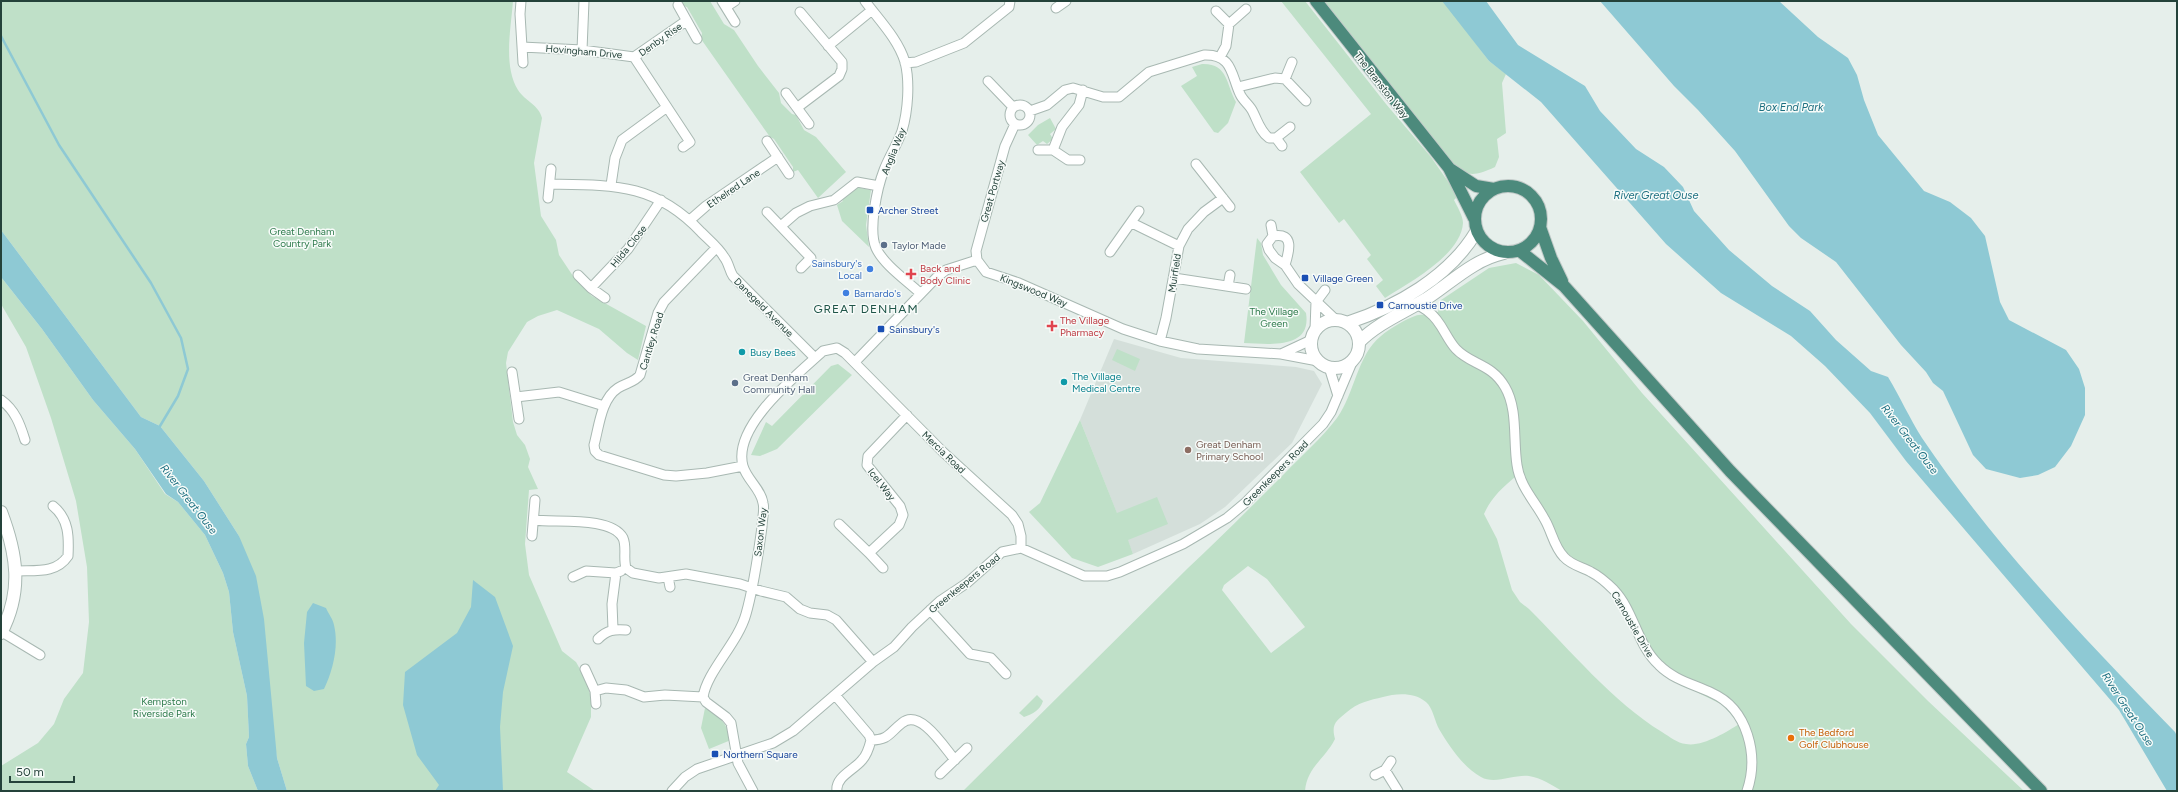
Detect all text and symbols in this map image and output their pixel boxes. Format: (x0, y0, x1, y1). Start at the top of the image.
street label: Denby Rise (636, 19, 685, 59)
street label: Hovingham Drive (545, 42, 623, 61)
street label: The Branston Way (1352, 49, 1412, 122)
water label: Box End Park (1759, 101, 1824, 114)
street label: Anglia Way (878, 125, 909, 177)
street label: Great Portway (977, 158, 1008, 224)
street label: Ethelred Lane (704, 166, 763, 211)
water label: River Great Ouse (1614, 189, 1698, 202)
place label: Archer Street (878, 204, 939, 217)
marker: Archer Street (865, 205, 875, 215)
street label: Hilda Close (607, 222, 650, 270)
park label: Great Denham Country Park (270, 225, 334, 250)
place label: Taylor Made (892, 239, 946, 252)
marker: Taylor Made (879, 240, 889, 250)
street label: Muirfield (1165, 253, 1184, 293)
place label: Sainsbury's Local (811, 257, 862, 282)
place label: Back and Body Clinic (920, 262, 971, 287)
marker: Sainsbury's Local (865, 264, 875, 274)
marker: Back and Body Clinic (905, 268, 917, 280)
street label: Kingswood Way (998, 271, 1070, 310)
place label: Village Green (1313, 272, 1373, 285)
marker: Village Green (1300, 273, 1310, 283)
street label: Danegeld Avenue (731, 275, 796, 340)
place label: Barnardo's (854, 287, 901, 300)
marker: Barnardo's (841, 288, 851, 298)
place label: Carnoustie Drive (1388, 299, 1463, 312)
marker: Carnoustie Drive (1375, 300, 1385, 310)
district label: GREAT DENHAM (813, 302, 919, 316)
park label: The Village Green (1249, 305, 1299, 330)
street label: Cantley Road (636, 310, 666, 372)
place label: The Village Pharmacy (1060, 314, 1110, 339)
marker: The Village Pharmacy (1047, 321, 1057, 331)
place label: Sainsbury's (889, 323, 940, 336)
marker: Sainsbury's (876, 324, 886, 334)
place label: Busy Bees (750, 346, 796, 359)
marker: Busy Bees (737, 347, 747, 357)
place label: The Village Medical Centre (1072, 370, 1141, 395)
place label: Great Denham Community Hall (743, 371, 815, 396)
marker: The Village Medical Centre (1059, 377, 1069, 387)
marker: Great Denham Community Hall (730, 378, 740, 388)
water label: River Great Ouse (1878, 402, 1941, 477)
street label: Mercia Road (919, 428, 968, 476)
place label: Great Denham Primary School (1196, 438, 1263, 463)
street label: Greenkeepers Road (1240, 438, 1311, 509)
marker: Great Denham Primary School (1183, 445, 1193, 455)
water label: River Great Ouse (157, 462, 220, 537)
street label: Icel Way (865, 465, 899, 504)
street label: Saxon Way (751, 506, 770, 557)
street label: Greenkeepers Road (926, 551, 1003, 616)
street label: Carnoustie Drive (1608, 589, 1657, 660)
water label: River Great Ouse (2099, 670, 2156, 748)
park label: Kempston Riverside Park (133, 695, 195, 720)
place label: The Bedford Golf Clubhouse (1799, 726, 1869, 751)
marker: The Bedford Golf Clubhouse (1786, 733, 1796, 743)
place label: Northern Square (723, 748, 798, 761)
marker: Northern Square (710, 749, 720, 759)
scale bar (10, 758, 74, 784)
text: 50 m (16, 765, 44, 779)

